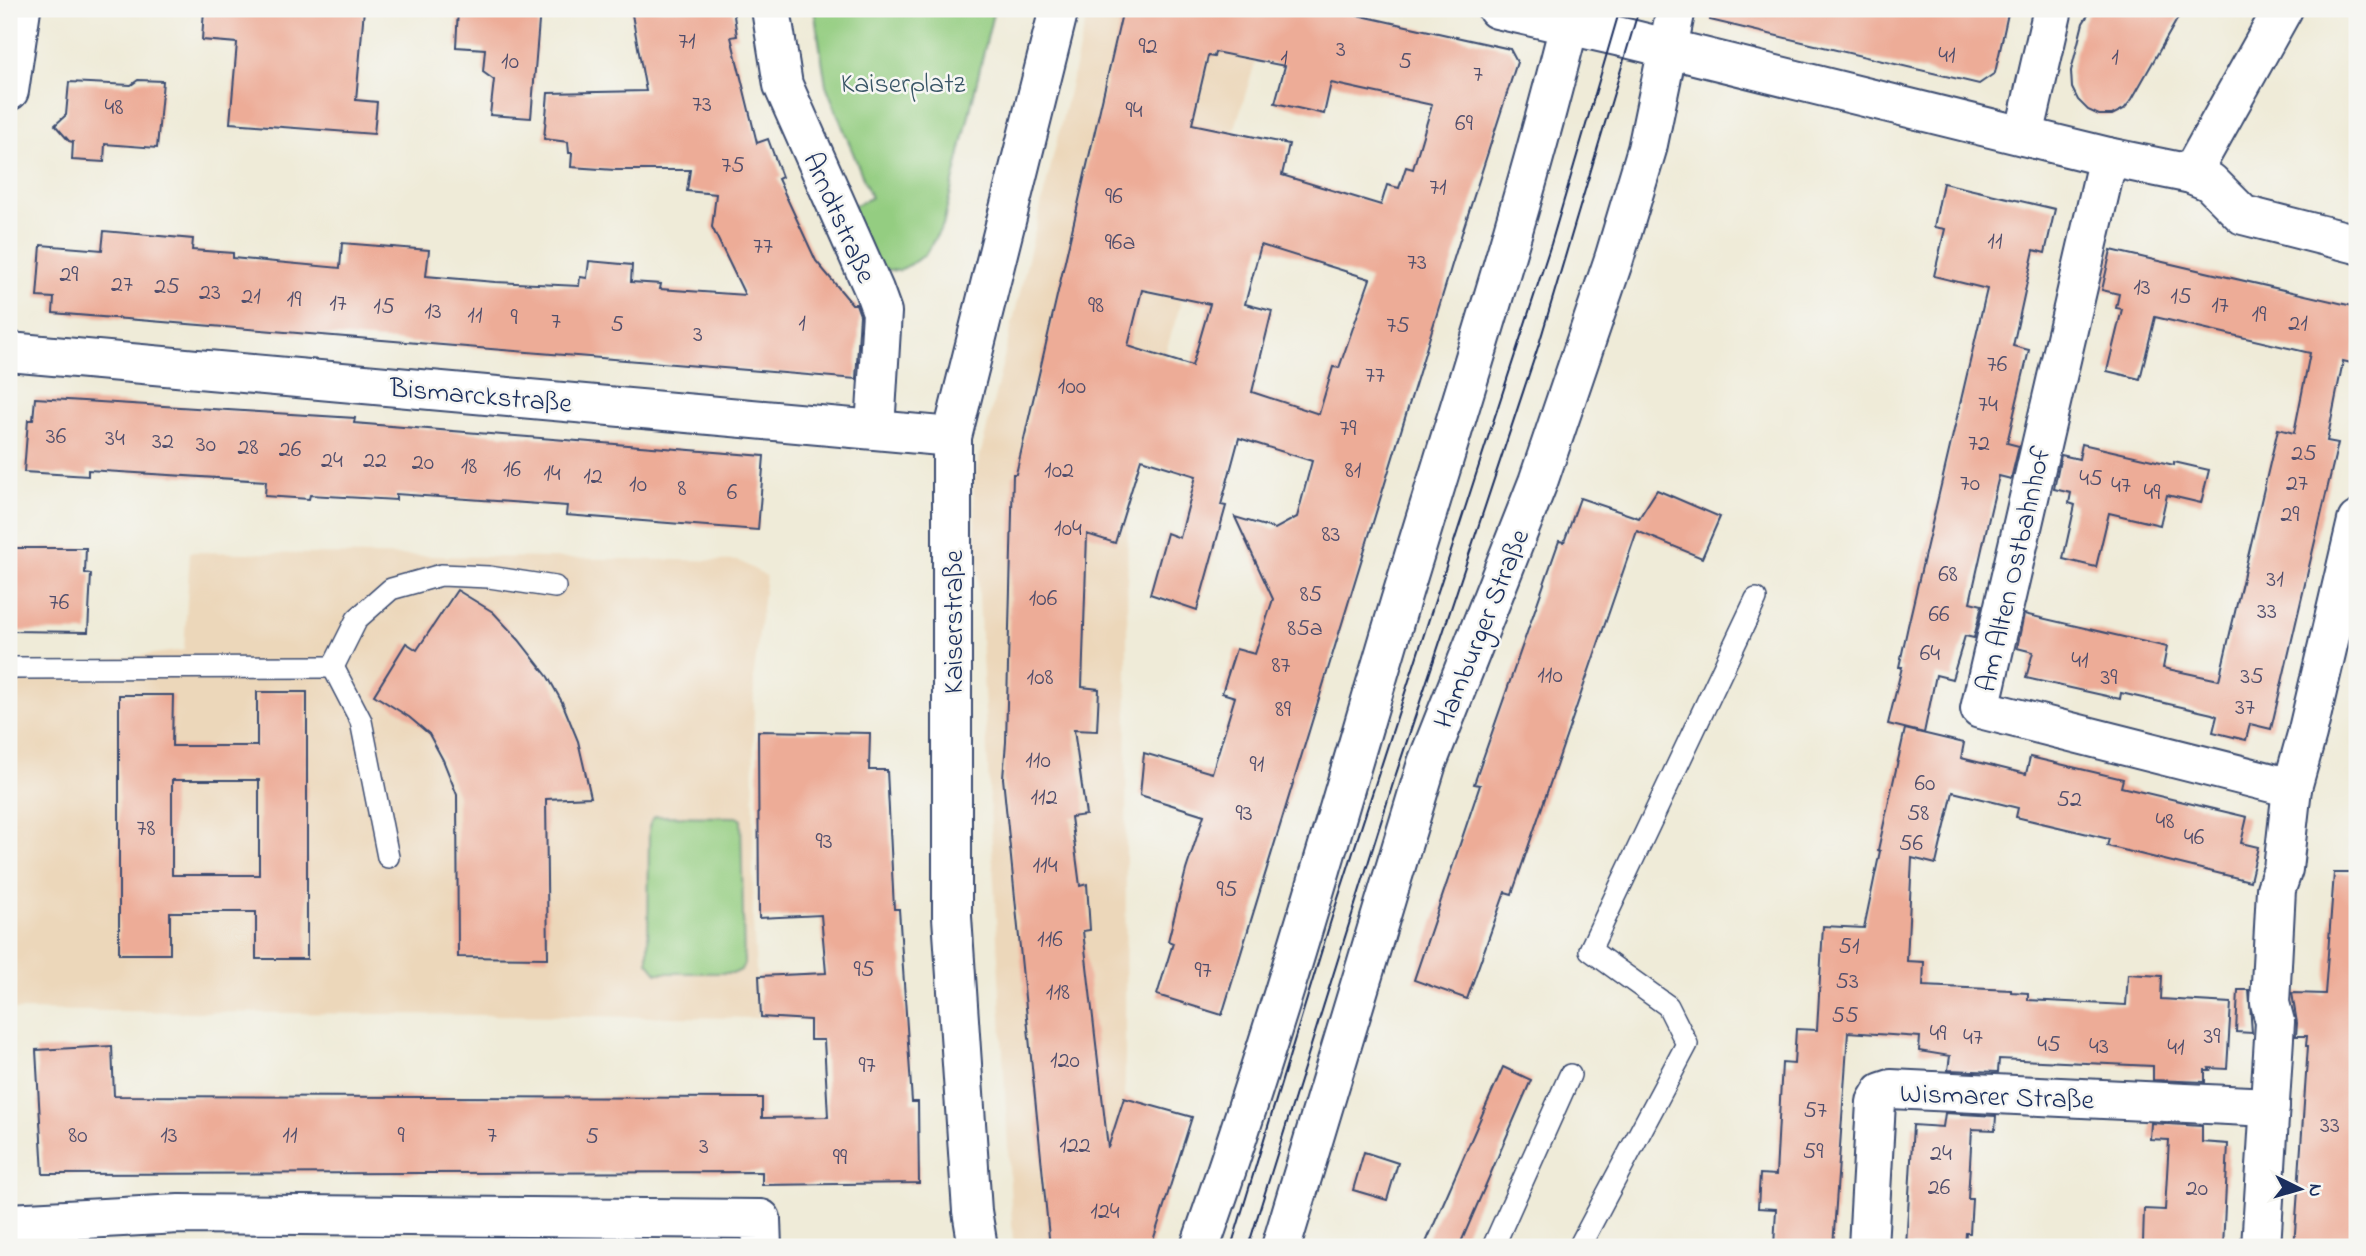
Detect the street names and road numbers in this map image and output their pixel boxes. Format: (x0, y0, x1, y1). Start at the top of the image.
street label: Arndtstraße (791, 146, 885, 291)
street label: Bismarckstraße (387, 369, 574, 426)
street label: Am Alten Ostbahnhof (1967, 443, 2064, 696)
street label: Hamburger Straße (1425, 523, 1542, 735)
street label: Kaiserstraße (935, 550, 976, 694)
street label: Wismarer Straße (1899, 1075, 2095, 1122)

